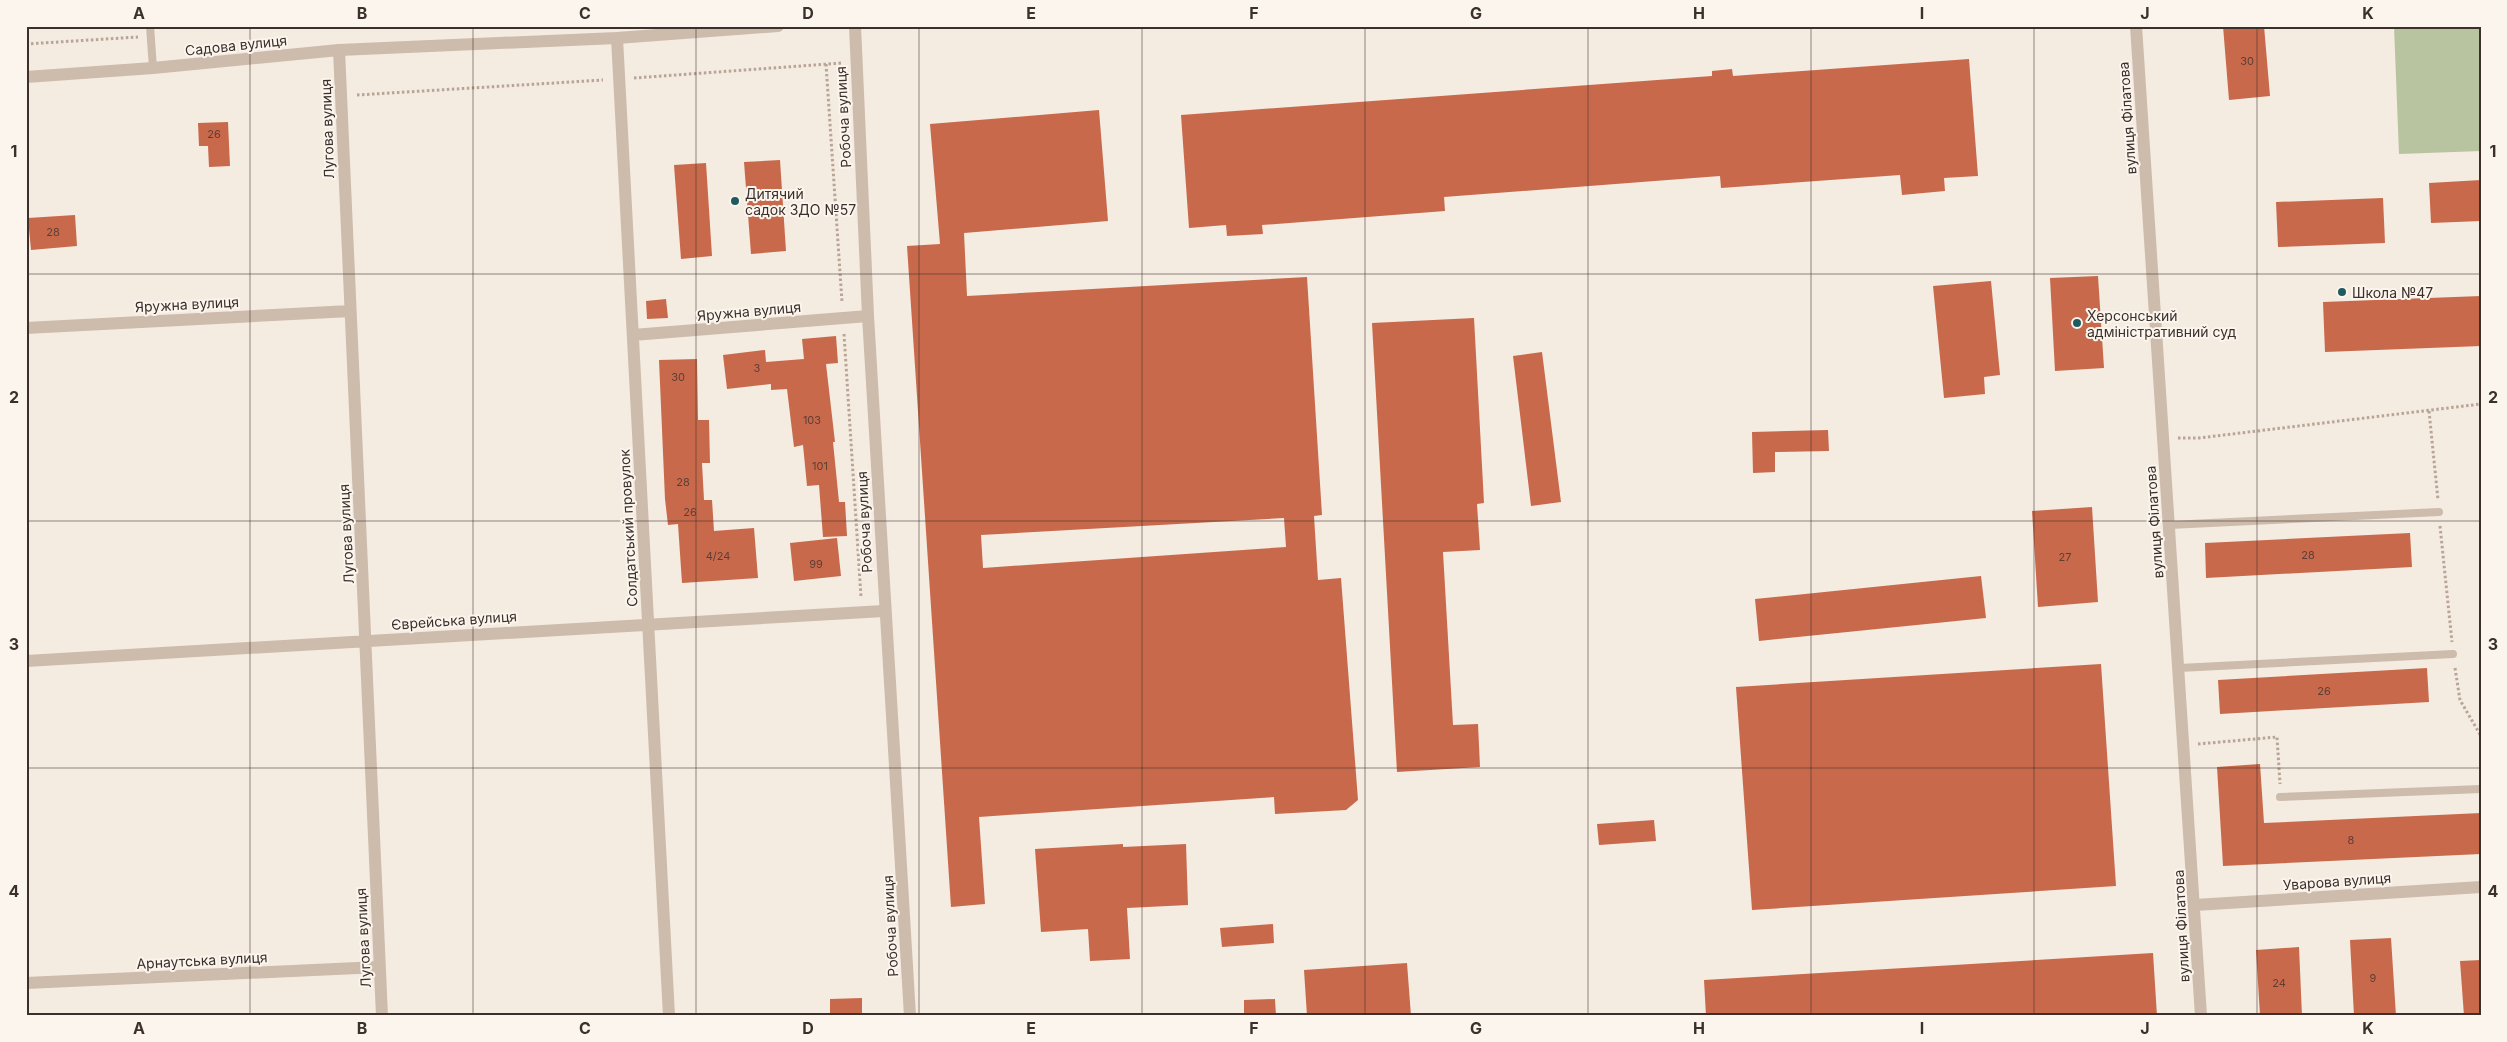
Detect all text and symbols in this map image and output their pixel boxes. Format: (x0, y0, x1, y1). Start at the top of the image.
text: A (133, 3, 145, 23)
text: B (357, 3, 367, 23)
text: C (579, 3, 591, 23)
text: D (802, 3, 814, 23)
text: E (1026, 3, 1036, 23)
text: F (1249, 3, 1259, 23)
text: G (1470, 3, 1482, 23)
text: H (1693, 3, 1705, 23)
text: I (1920, 3, 1924, 23)
text: J (2140, 3, 2150, 23)
text: K (2362, 3, 2374, 23)
street label: Садова вулиця (184, 31, 288, 59)
house number: 30 (2240, 54, 2254, 68)
street label: вулиця Філатова (2115, 61, 2139, 175)
street label: Робоча вулиця (832, 66, 854, 168)
street label: Лугова вулиця (317, 79, 337, 179)
house number: 26 (207, 127, 221, 141)
text: 1 (11, 141, 17, 161)
text: 1 (2490, 141, 2496, 161)
place label: Дитячий садок ЗДО №57 (745, 185, 856, 218)
marker: Дитячий садок ЗДО №57 (729, 195, 741, 207)
house number: 28 (46, 225, 60, 239)
place label: Школа №47 (2352, 284, 2433, 301)
marker: Школа №47 (2336, 286, 2348, 298)
street label: Яружна вулиця (135, 293, 239, 315)
street label: Яружна вулиця (696, 298, 802, 324)
place label: Херсонський адміністративний суд (2087, 307, 2236, 340)
marker: Херсонський адміністративний суд (2071, 317, 2083, 329)
house number: 3 (754, 361, 761, 375)
house number: 30 (671, 370, 685, 384)
text: 2 (9, 387, 19, 407)
text: 2 (2488, 387, 2498, 407)
house number: 103 (803, 413, 821, 427)
street label: Солдатський провулок (615, 448, 641, 607)
house number: 101 (812, 459, 828, 473)
street label: вулиця Філатова (2142, 465, 2166, 579)
street label: Робоча вулиця (853, 471, 875, 573)
house number: 28 (676, 475, 690, 489)
street label: Лугова вулиця (335, 484, 357, 584)
house number: 26 (683, 505, 697, 519)
house number: 28 (2301, 548, 2315, 562)
house number: 4/24 (706, 549, 730, 563)
house number: 27 (2059, 550, 2071, 564)
house number: 99 (809, 557, 823, 571)
street label: Єврейська вулиця (391, 607, 517, 633)
text: 3 (9, 634, 19, 654)
text: 3 (2488, 634, 2498, 654)
house number: 26 (2317, 684, 2331, 698)
house number: 8 (2348, 833, 2355, 847)
street label: вулиця Філатова (2170, 869, 2192, 983)
street label: Уварова вулиця (2282, 869, 2392, 893)
street label: Робоча вулиця (879, 875, 901, 977)
text: 4 (9, 881, 20, 901)
text: 4 (2488, 881, 2499, 901)
street label: Лугова вулиця (352, 888, 374, 988)
street label: Арнаутська вулиця (136, 948, 268, 972)
house number: 9 (2370, 971, 2377, 985)
house number: 24 (2272, 976, 2286, 990)
text: A (133, 1018, 145, 1038)
text: B (357, 1018, 367, 1038)
text: C (579, 1018, 591, 1038)
text: D (802, 1018, 814, 1038)
text: E (1026, 1018, 1036, 1038)
text: F (1249, 1018, 1259, 1038)
text: G (1470, 1018, 1482, 1038)
text: H (1693, 1018, 1705, 1038)
text: I (1920, 1018, 1924, 1038)
text: J (2140, 1018, 2150, 1038)
text: K (2362, 1018, 2374, 1038)

